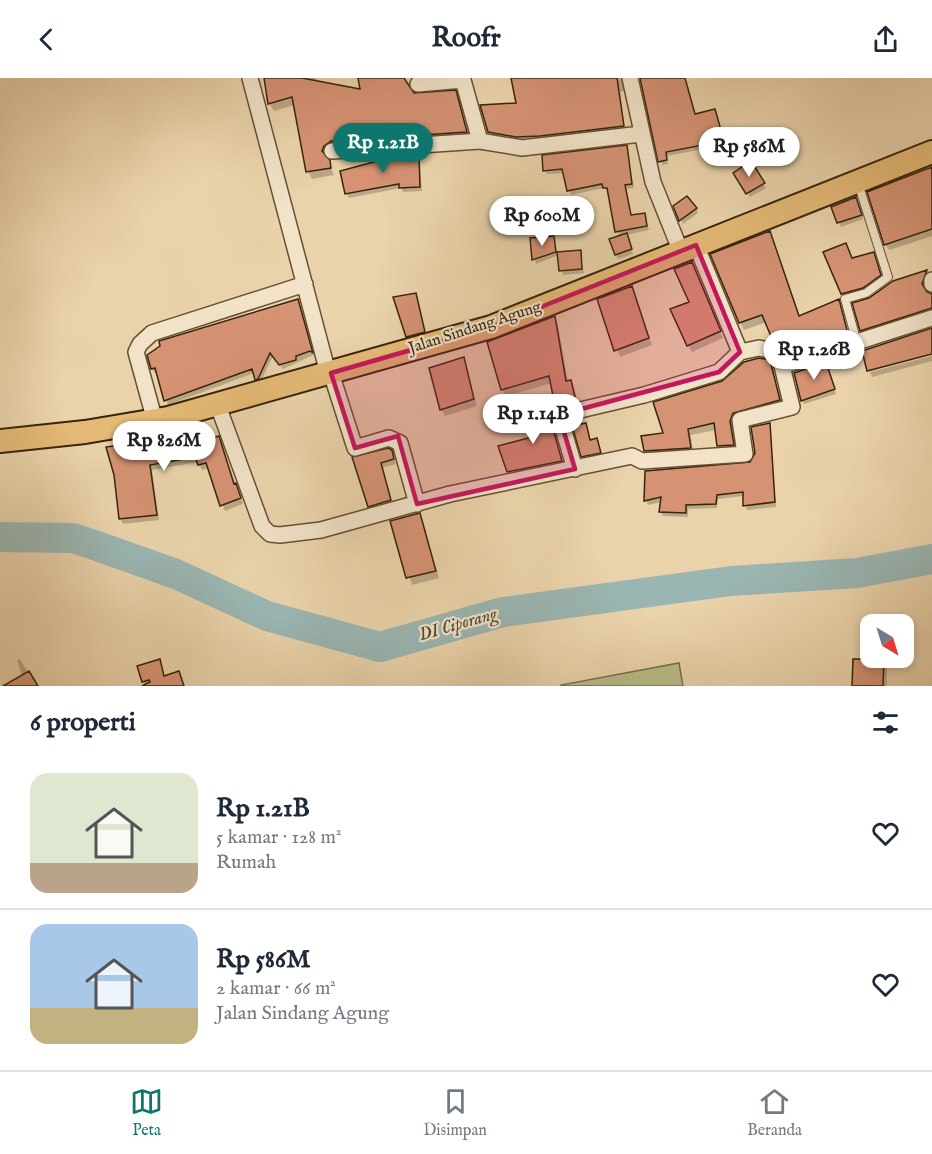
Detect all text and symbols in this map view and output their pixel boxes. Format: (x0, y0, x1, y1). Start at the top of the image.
text: Roofr (431, 22, 501, 56)
icon: back (30, 23, 63, 56)
icon: share (869, 23, 902, 56)
pin: Rp 1.21B (321, 123, 445, 174)
pin: Rp 586M (694, 127, 804, 178)
text: Rp 1.21B (347, 130, 419, 155)
text: Rp 586M (713, 134, 785, 159)
pin: Rp 600M (487, 196, 597, 247)
text: Rp 600M (503, 203, 581, 228)
street label: Jalan Sindang Agung (404, 297, 544, 360)
pin: Rp 1.26B (752, 330, 876, 381)
text: Rp 1.26B (777, 337, 851, 362)
pin: Rp 1.14B (471, 394, 595, 445)
text: Rp 1.14B (497, 401, 569, 426)
pin: Rp 826M (109, 421, 219, 472)
text: Rp 826M (127, 428, 201, 453)
water label: DI Ciporang (416, 603, 501, 647)
north arrow (860, 614, 914, 668)
map controls (860, 614, 914, 668)
text: 6 properti (30, 706, 136, 739)
icon: filters (869, 706, 902, 739)
text: Rp 1.21B (216, 792, 310, 825)
icon: home (78, 797, 150, 869)
icon: heart (869, 817, 902, 850)
text: 5 kamar · 128 m² (216, 825, 342, 850)
text: Rumah (216, 850, 276, 875)
text: Rp 586M (216, 943, 310, 976)
icon: home (78, 948, 150, 1020)
icon: heart (869, 968, 902, 1001)
text: 2 kamar · 66 m² (216, 976, 336, 1001)
text: Jalan Sindang Agung (216, 1001, 389, 1026)
tab: Peta (130, 1085, 163, 1141)
tab: Disimpan (423, 1085, 487, 1141)
tab: Beranda (747, 1085, 802, 1141)

